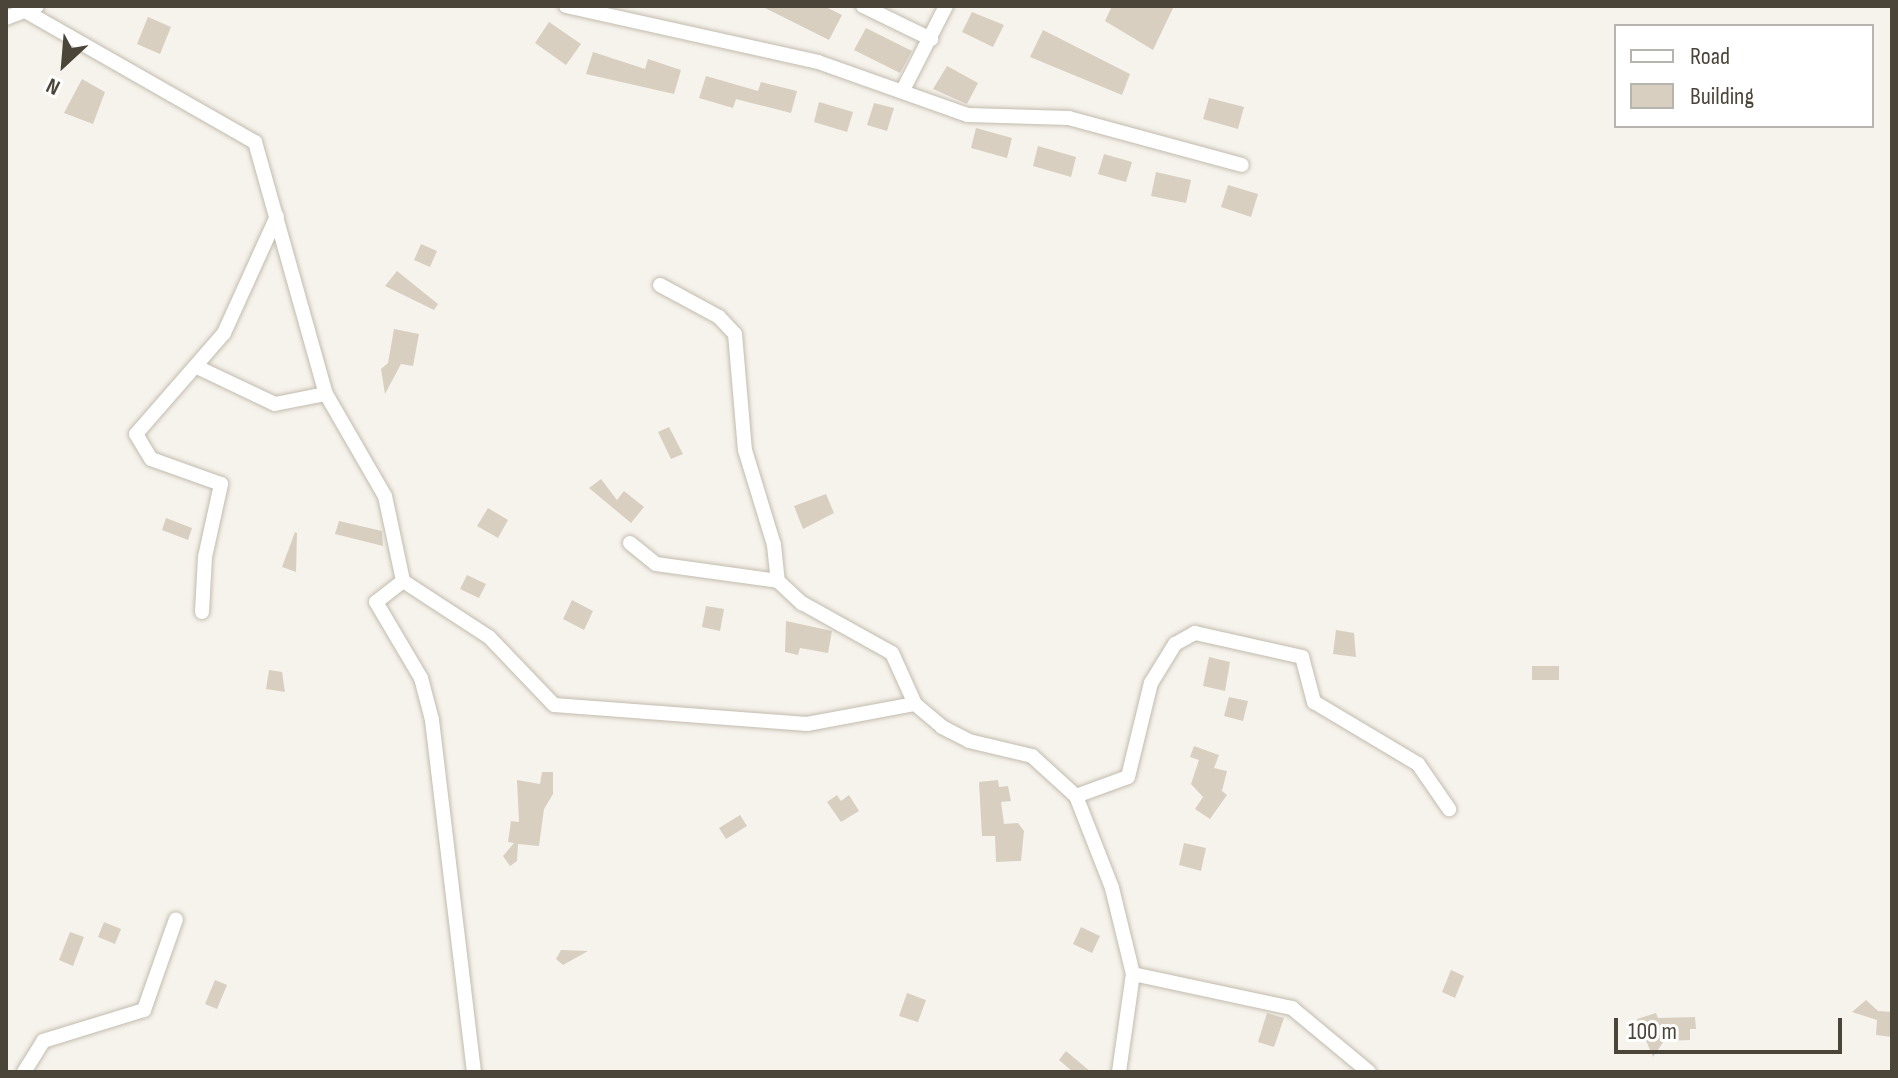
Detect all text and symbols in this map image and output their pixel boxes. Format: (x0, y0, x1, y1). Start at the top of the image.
north arrow (24, 24, 104, 104)
legend (1614, 24, 1874, 128)
text: Road (1690, 42, 1730, 71)
text: N (42, 71, 64, 101)
text: Building (1690, 82, 1754, 111)
scale bar (1618, 1002, 1846, 1052)
text: 100 m (1628, 1017, 1677, 1046)

